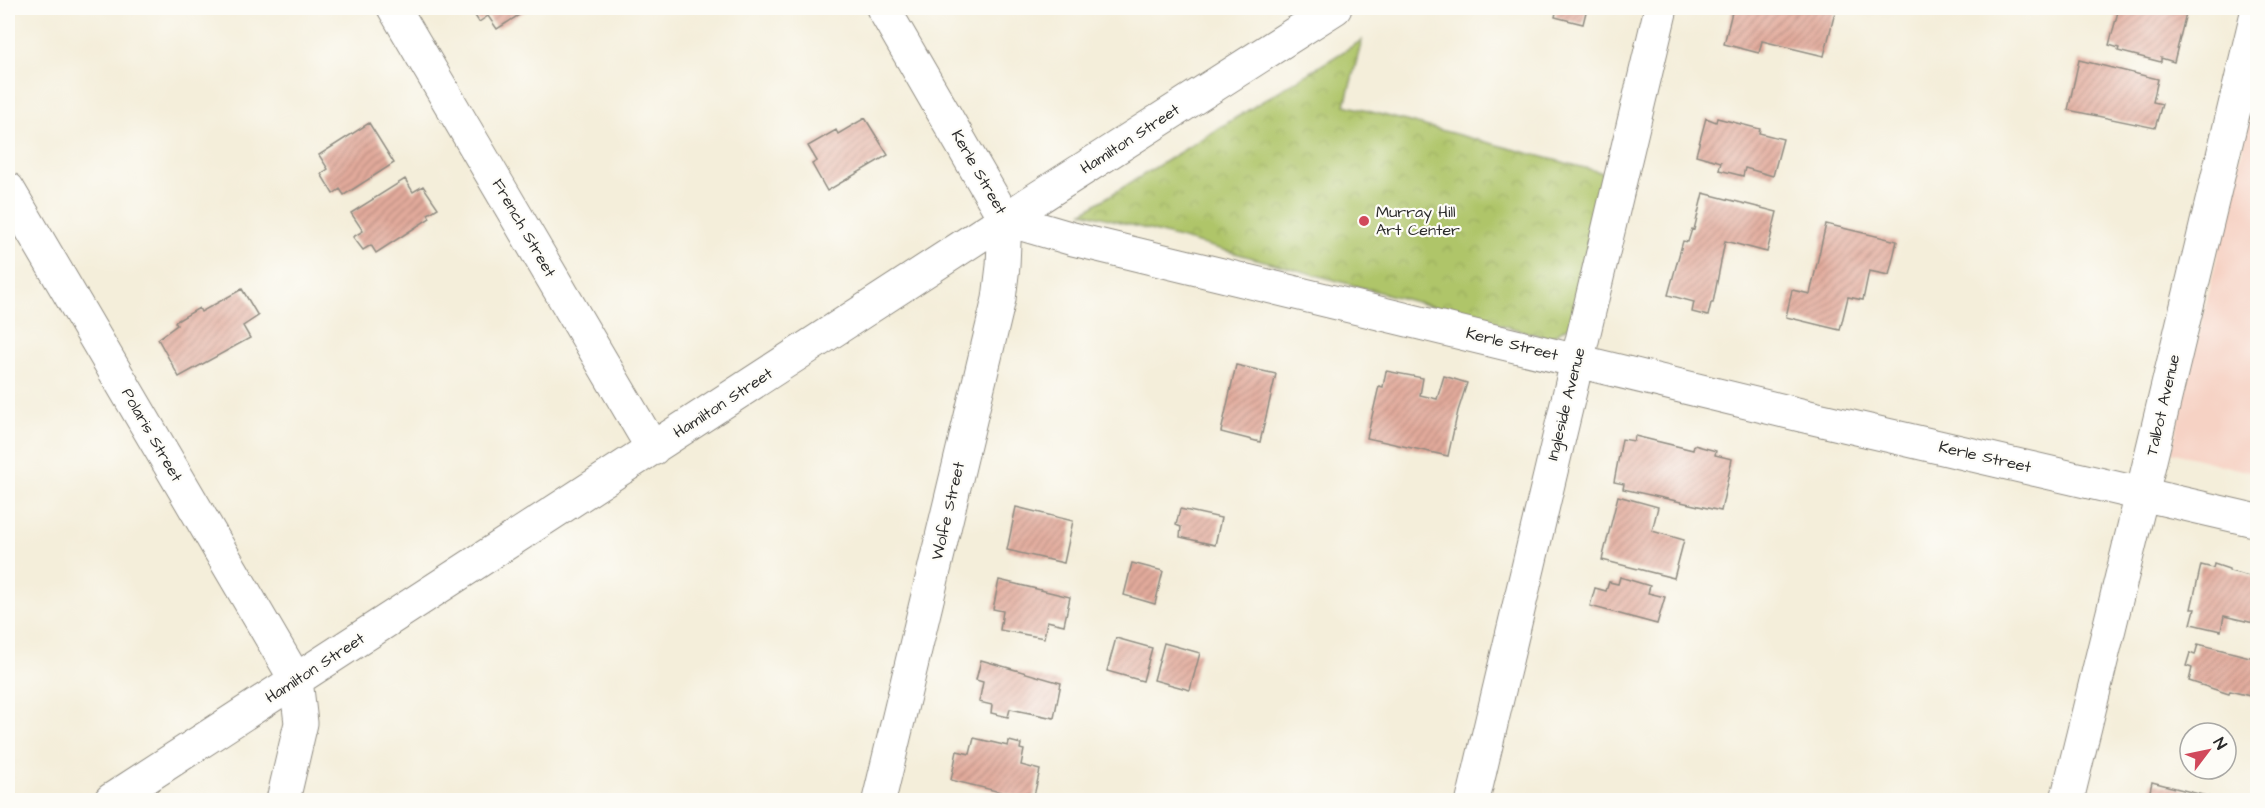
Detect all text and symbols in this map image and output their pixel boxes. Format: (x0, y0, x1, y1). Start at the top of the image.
street label: Hamilton Street (1076, 98, 1184, 179)
street label: Kerle Street (946, 126, 1012, 219)
street label: French Street (487, 175, 561, 282)
place label: Murray Hill Art Center (1376, 201, 1460, 241)
marker: Murray Hill Art Center (1357, 214, 1371, 228)
street label: Kerle Street (1464, 322, 1561, 366)
street label: Ingleside Avenue (1541, 345, 1592, 463)
street label: Talbot Avenue (2141, 352, 2185, 458)
street label: Hamilton Street (669, 362, 777, 443)
street label: Polaris Street (116, 384, 188, 486)
street label: Kerle Street (1937, 436, 2034, 478)
street label: Wolfe Street (926, 459, 970, 562)
street label: Hamilton Street (261, 627, 369, 708)
north arrow (2178, 721, 2238, 781)
text: N (2208, 733, 2232, 754)

